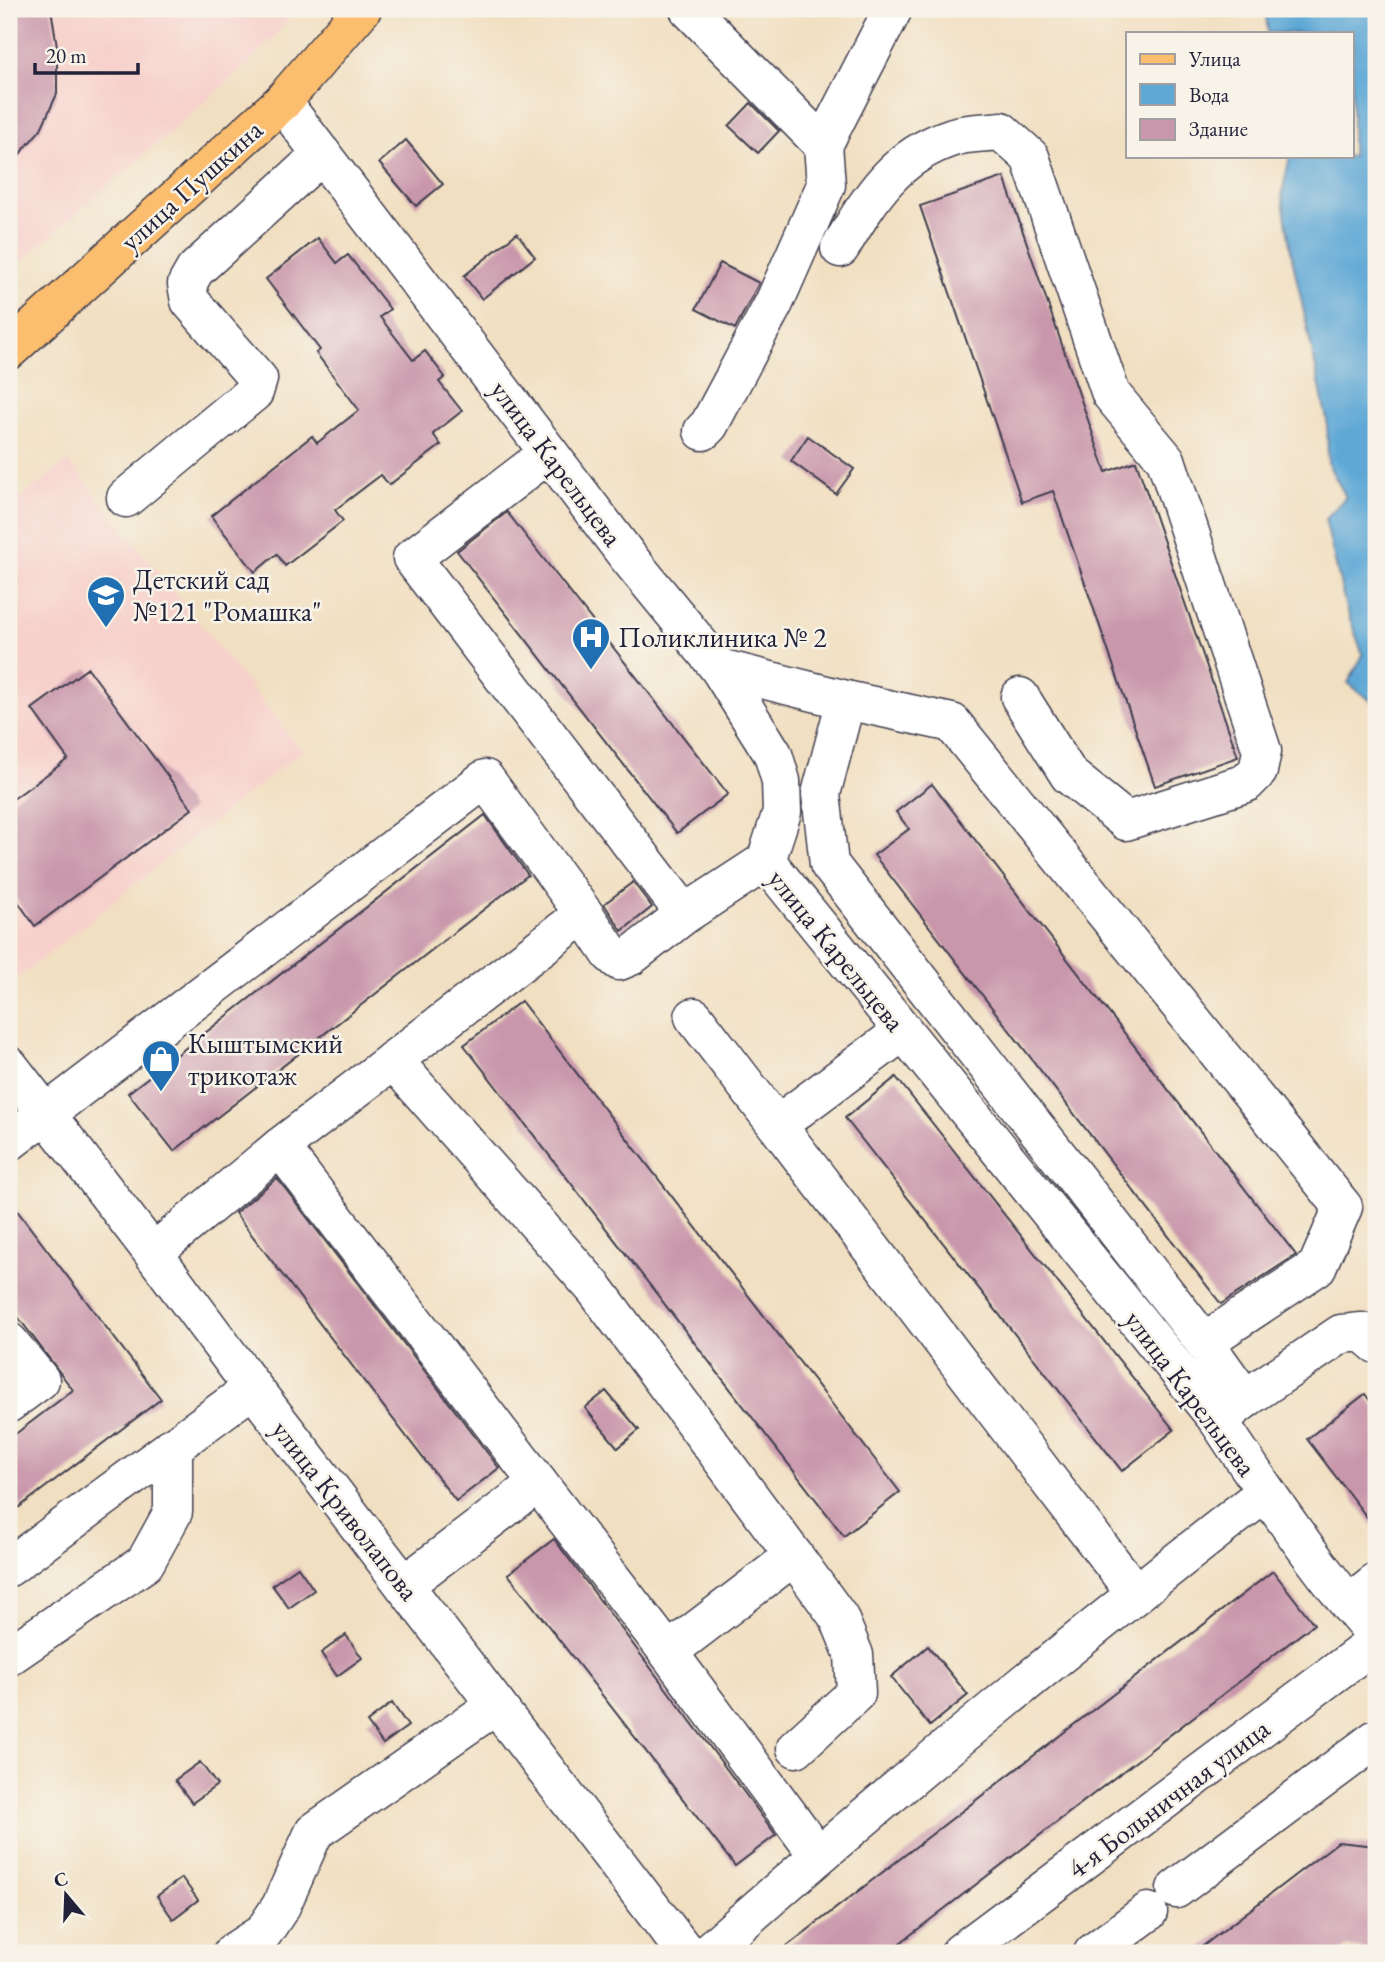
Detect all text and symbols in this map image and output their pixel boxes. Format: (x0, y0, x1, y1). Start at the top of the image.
scale bar (35, 32, 138, 76)
legend (1126, 32, 1354, 158)
text: 20 m (46, 42, 87, 69)
text: Улица (1188, 45, 1241, 72)
text: Вода (1189, 81, 1230, 108)
street label: улица Пушкина (112, 111, 270, 259)
text: Здание (1189, 115, 1248, 142)
street label: улица Карельцева (483, 373, 632, 554)
place label: Детский сад №121 "Ромашка" (133, 561, 322, 629)
school or university icon: Детский сад №121 "Ромашка" (85, 574, 127, 629)
hospital icon: Поликлиника № 2 (570, 616, 612, 671)
place label: Поликлиника № 2 (618, 619, 827, 655)
street label: улица Карельцева (760, 861, 914, 1039)
place label: Кыштымский трикотаж (188, 1025, 343, 1093)
shop icon: Кыштымский трикотаж (140, 1038, 182, 1093)
street label: улица Карельцева (1117, 1303, 1266, 1484)
street label: улица Криволапова (264, 1412, 428, 1608)
street label: 4-я Больничная улица (1060, 1710, 1277, 1886)
north arrow (32, 1860, 102, 1930)
text: С (50, 1865, 71, 1893)

